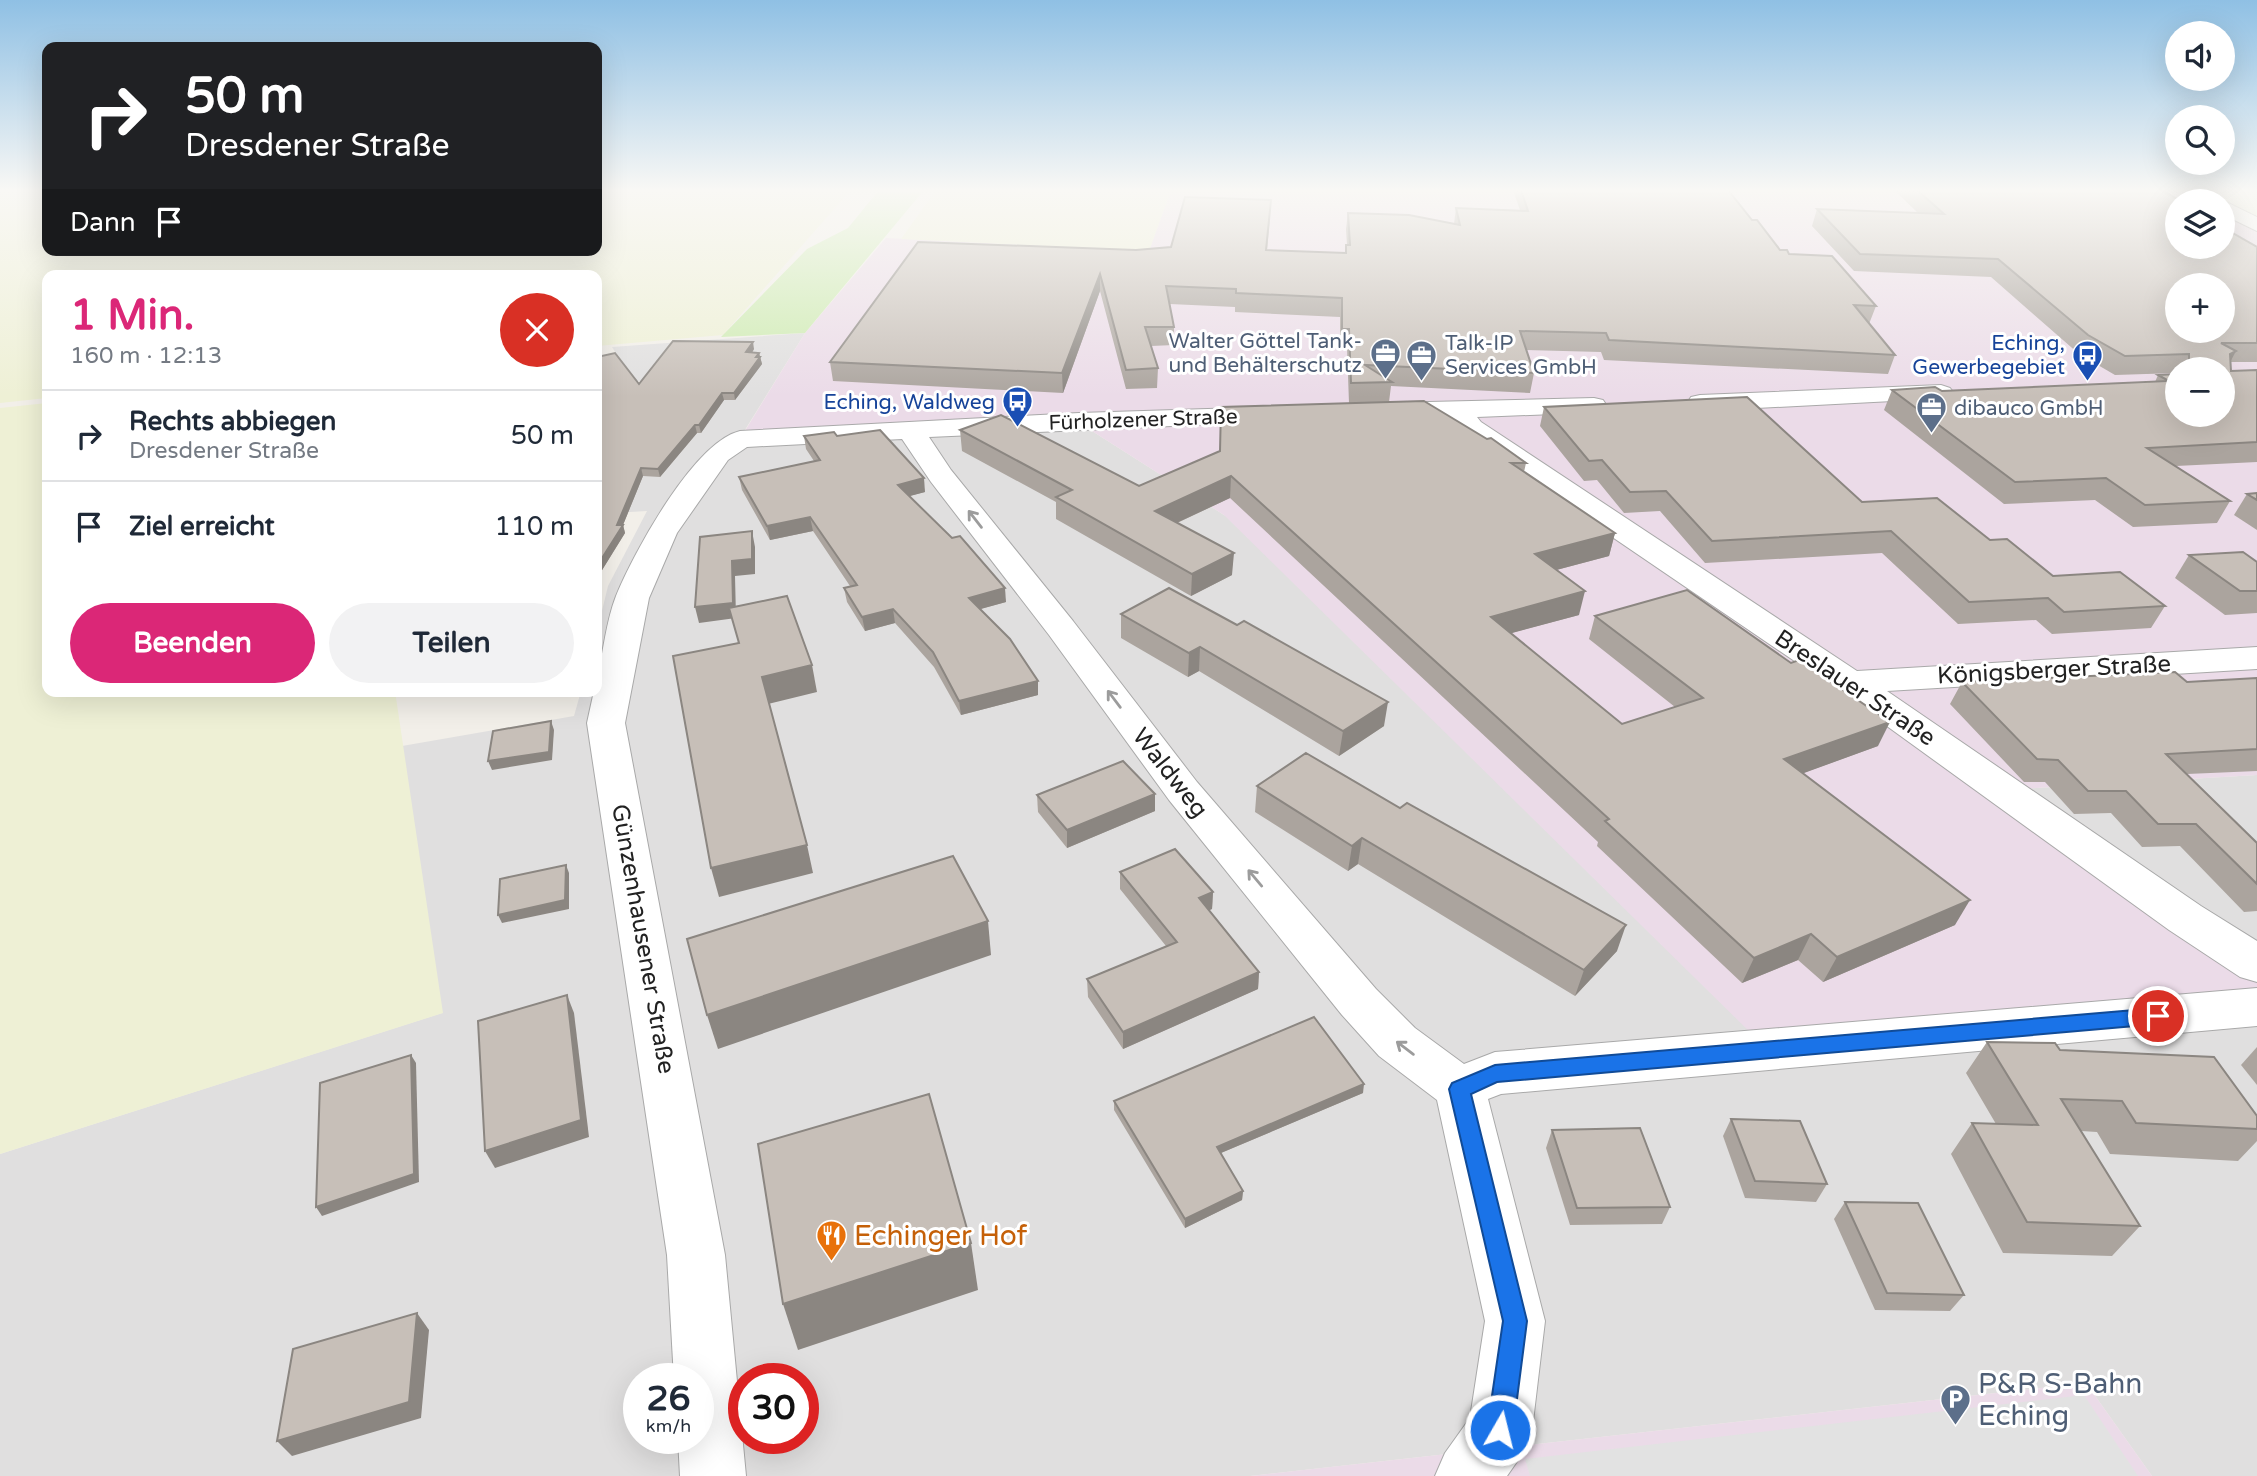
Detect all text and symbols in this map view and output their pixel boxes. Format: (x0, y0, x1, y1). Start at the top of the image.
map controls (2165, 21, 2235, 427)
button: sound (2165, 21, 2235, 91)
text: 50 m (185, 67, 304, 126)
icon: right (70, 70, 161, 161)
button: search (2165, 105, 2235, 175)
text: Dresdener Straße (185, 127, 450, 165)
button: layers (2165, 189, 2235, 259)
icon: arrive (150, 203, 188, 241)
text: Dann (70, 207, 136, 238)
button: + (2165, 273, 2235, 343)
text: 1 Min. (70, 290, 194, 341)
button: close (500, 293, 574, 367)
place label: Walter Göttel Tank- und Behälterschutz (1169, 329, 1362, 378)
place label: Talk-IP Services GmbH (1445, 331, 1597, 380)
place label: Eching, Gewerbegebiet (1912, 331, 2065, 380)
office icon: Walter Göttel Tank- und Behälterschutz (1368, 336, 1402, 380)
office icon: Talk-IP Services GmbH (1405, 338, 1439, 382)
bus stop icon: Eching, Gewerbegebiet (2071, 338, 2105, 382)
text: 160 m · 12:13 (70, 342, 222, 370)
button: − (2165, 357, 2235, 427)
bus stop icon: Eching, Waldweg (1001, 385, 1035, 429)
place label: Eching, Waldweg (823, 390, 995, 415)
office icon: dibauco GmbH (1914, 391, 1948, 435)
place label: dibauco GmbH (1954, 396, 2104, 421)
street label: Fürholzener Straße (1048, 404, 1238, 436)
text: Rechts abbiegen (129, 406, 336, 437)
icon: right (70, 417, 108, 455)
text: 50 m (511, 420, 574, 451)
text: Dresdener Straße (129, 437, 319, 465)
icon: arrive (70, 508, 108, 546)
text: Ziel erreicht (129, 511, 275, 542)
text: 110 m (494, 511, 574, 542)
one-way arrow (968, 511, 983, 529)
button: Beenden (70, 603, 315, 683)
button: Teilen (329, 603, 574, 683)
street label: Breslauer Straße (1769, 624, 1941, 752)
street label: Königsberger Straße (1936, 649, 2172, 691)
one-way arrow (1107, 690, 1122, 709)
street label: Waldweg (1126, 723, 1214, 823)
street label: Günzenhausener Straße (605, 802, 681, 1076)
one-way arrow (1247, 869, 1263, 887)
pin (2128, 986, 2188, 1046)
icon: arrive (2139, 997, 2177, 1035)
one-way arrow (1396, 1041, 1415, 1056)
restaurant icon: Echinger Hof (814, 1219, 848, 1263)
place label: Echinger Hof (854, 1219, 1028, 1253)
speed limit sign: 30 (728, 1363, 819, 1454)
place label: P&R S-Bahn Eching (1978, 1367, 2142, 1433)
text: 26 (647, 1378, 690, 1420)
parking icon: P&R S-Bahn Eching (1938, 1383, 1972, 1427)
position arrow (1463, 1393, 1537, 1467)
text: km/h (646, 1415, 691, 1437)

